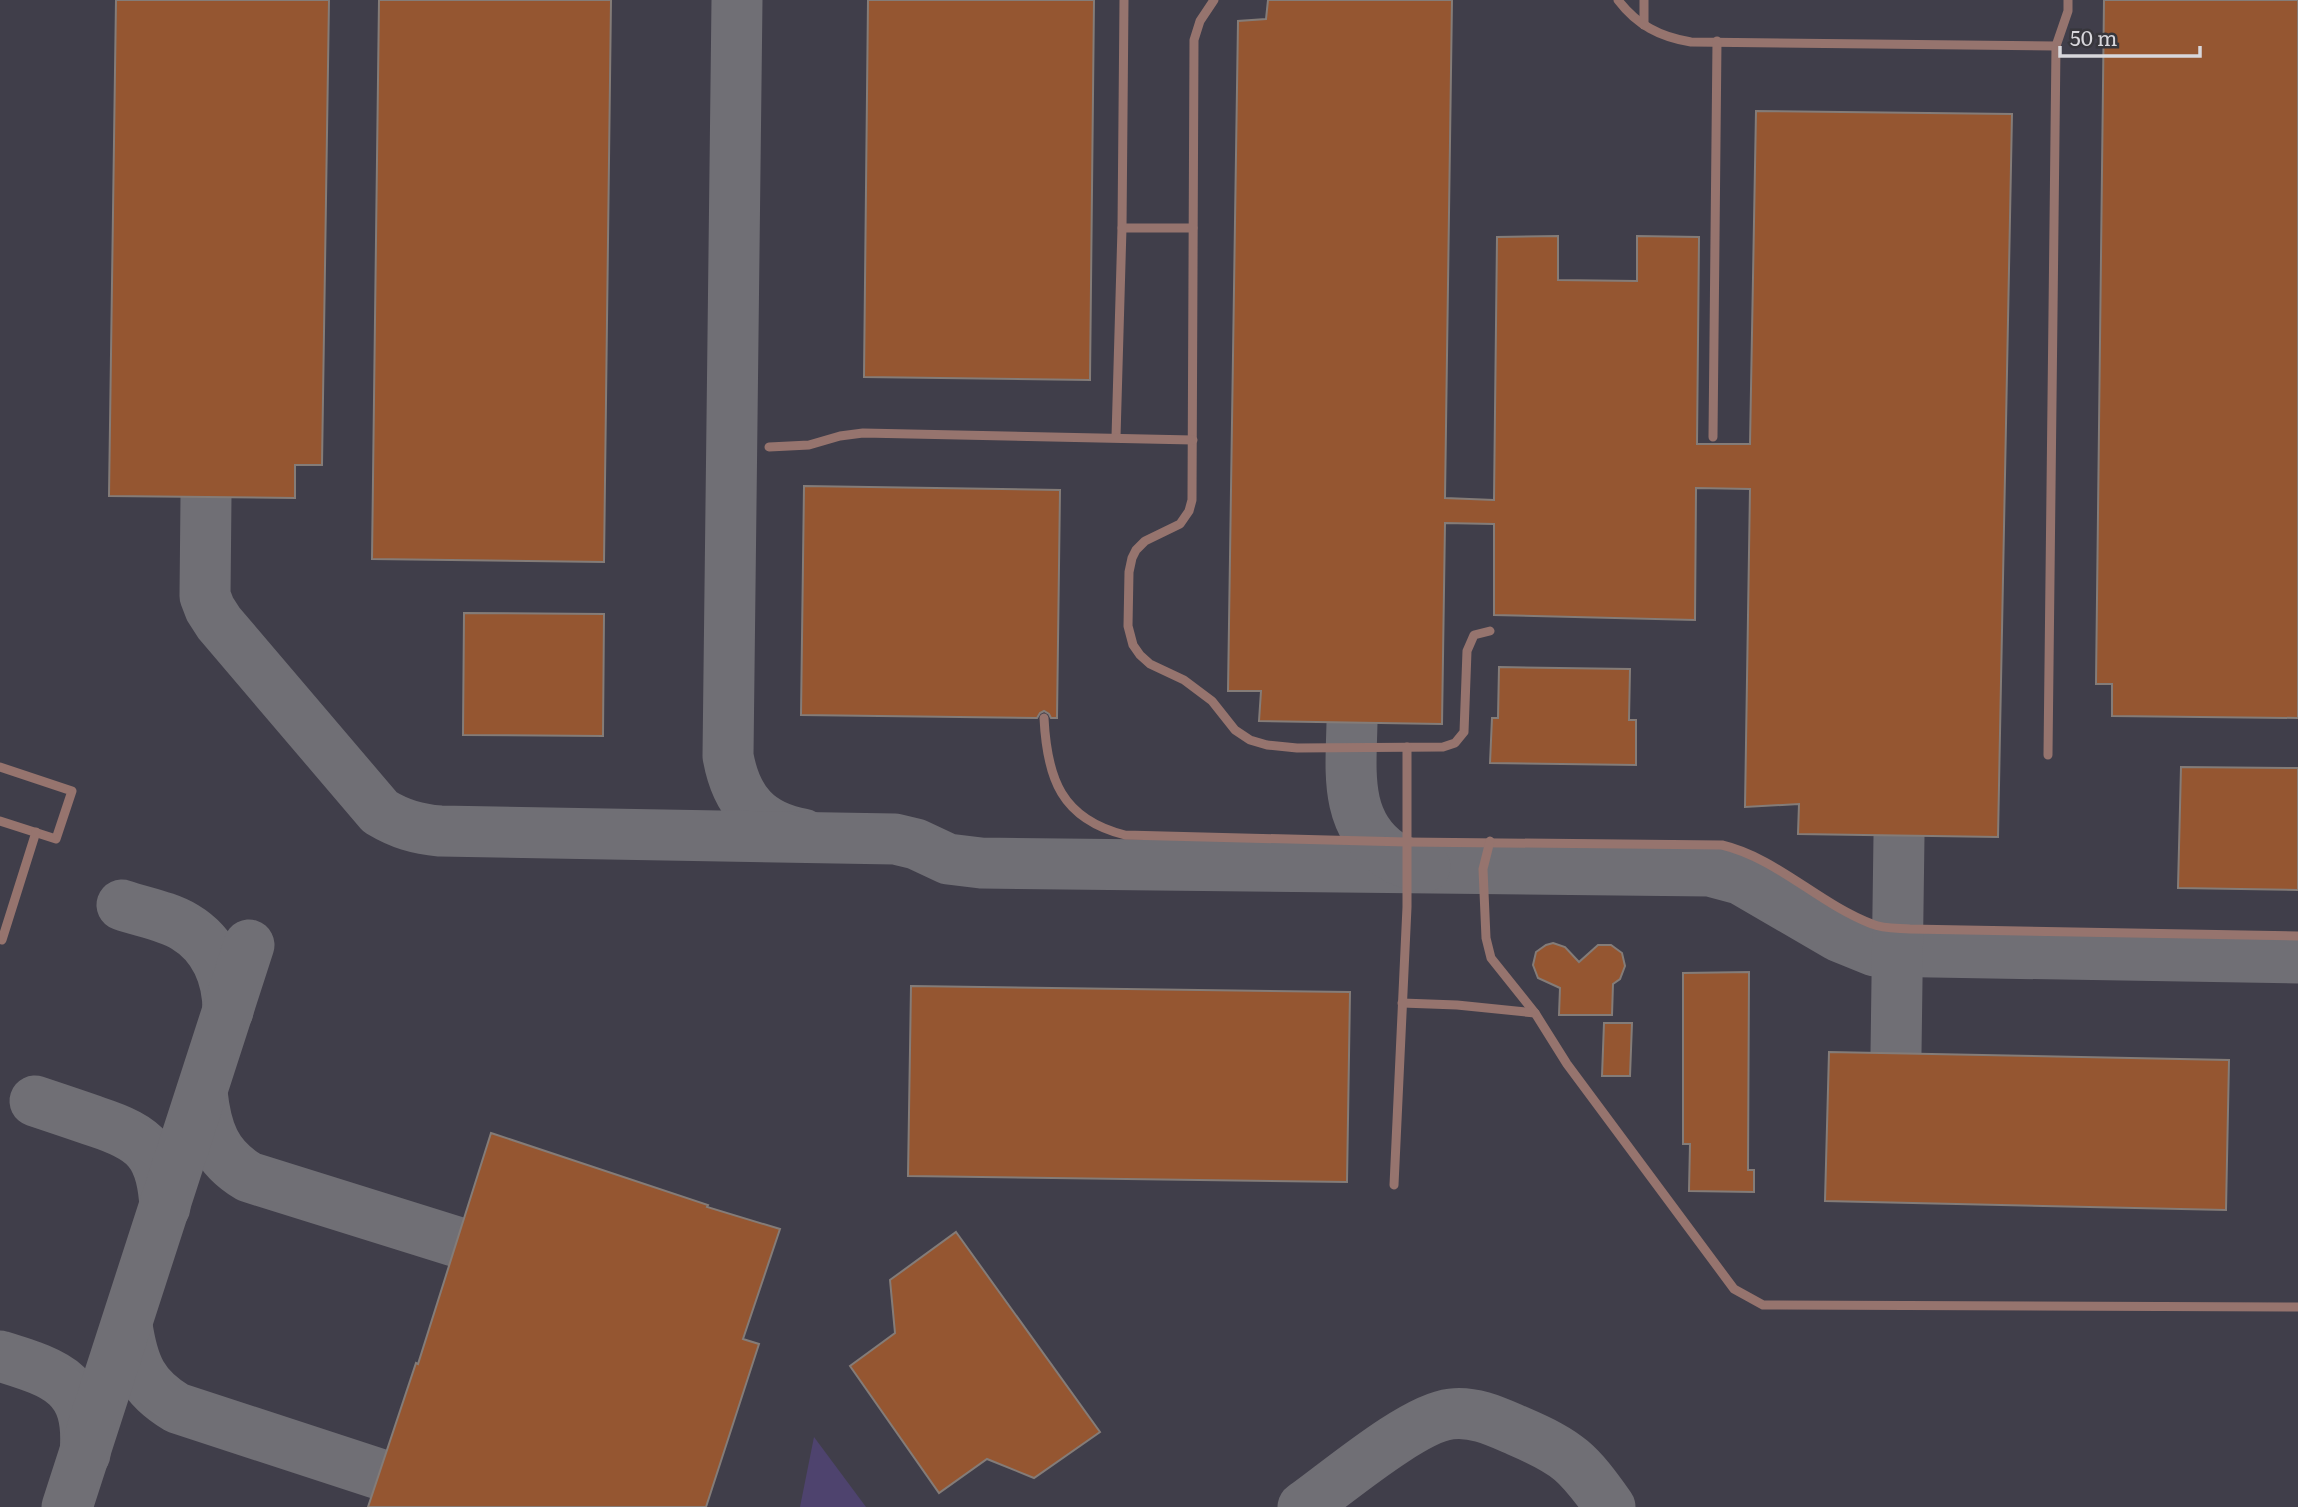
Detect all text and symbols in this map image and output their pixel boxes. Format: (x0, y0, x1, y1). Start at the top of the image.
scale bar (2060, 14, 2200, 58)
text: 50 m (2070, 21, 2117, 52)

